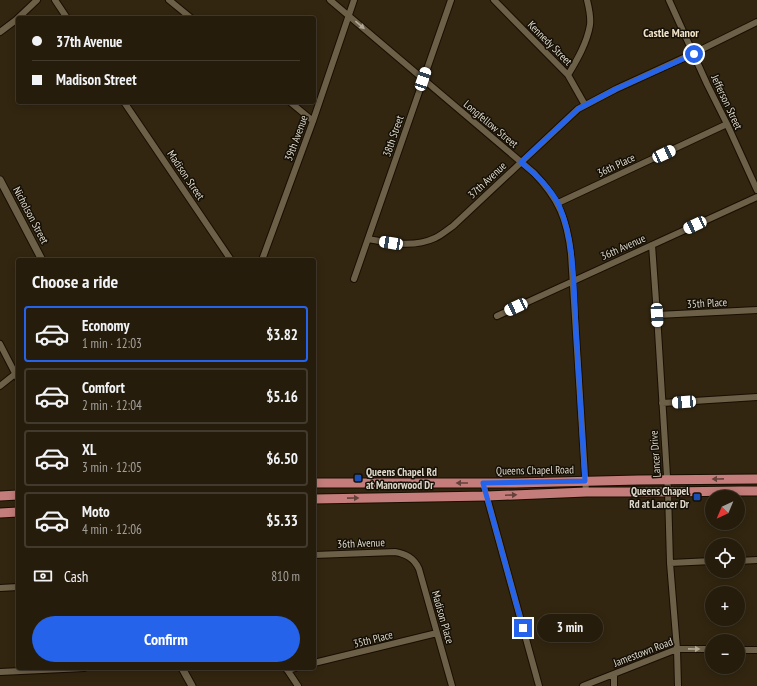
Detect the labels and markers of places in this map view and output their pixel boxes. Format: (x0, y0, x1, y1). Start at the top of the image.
place label: Queens Chapel Rd at Manorwood Dr (366, 465, 437, 492)
marker: Queens Chapel Rd at Manorwood Dr (353, 473, 363, 483)
place label: Queens Chapel Rd at Lancer Dr (629, 484, 690, 511)
marker: Queens Chapel Rd at Lancer Dr (692, 492, 702, 502)

